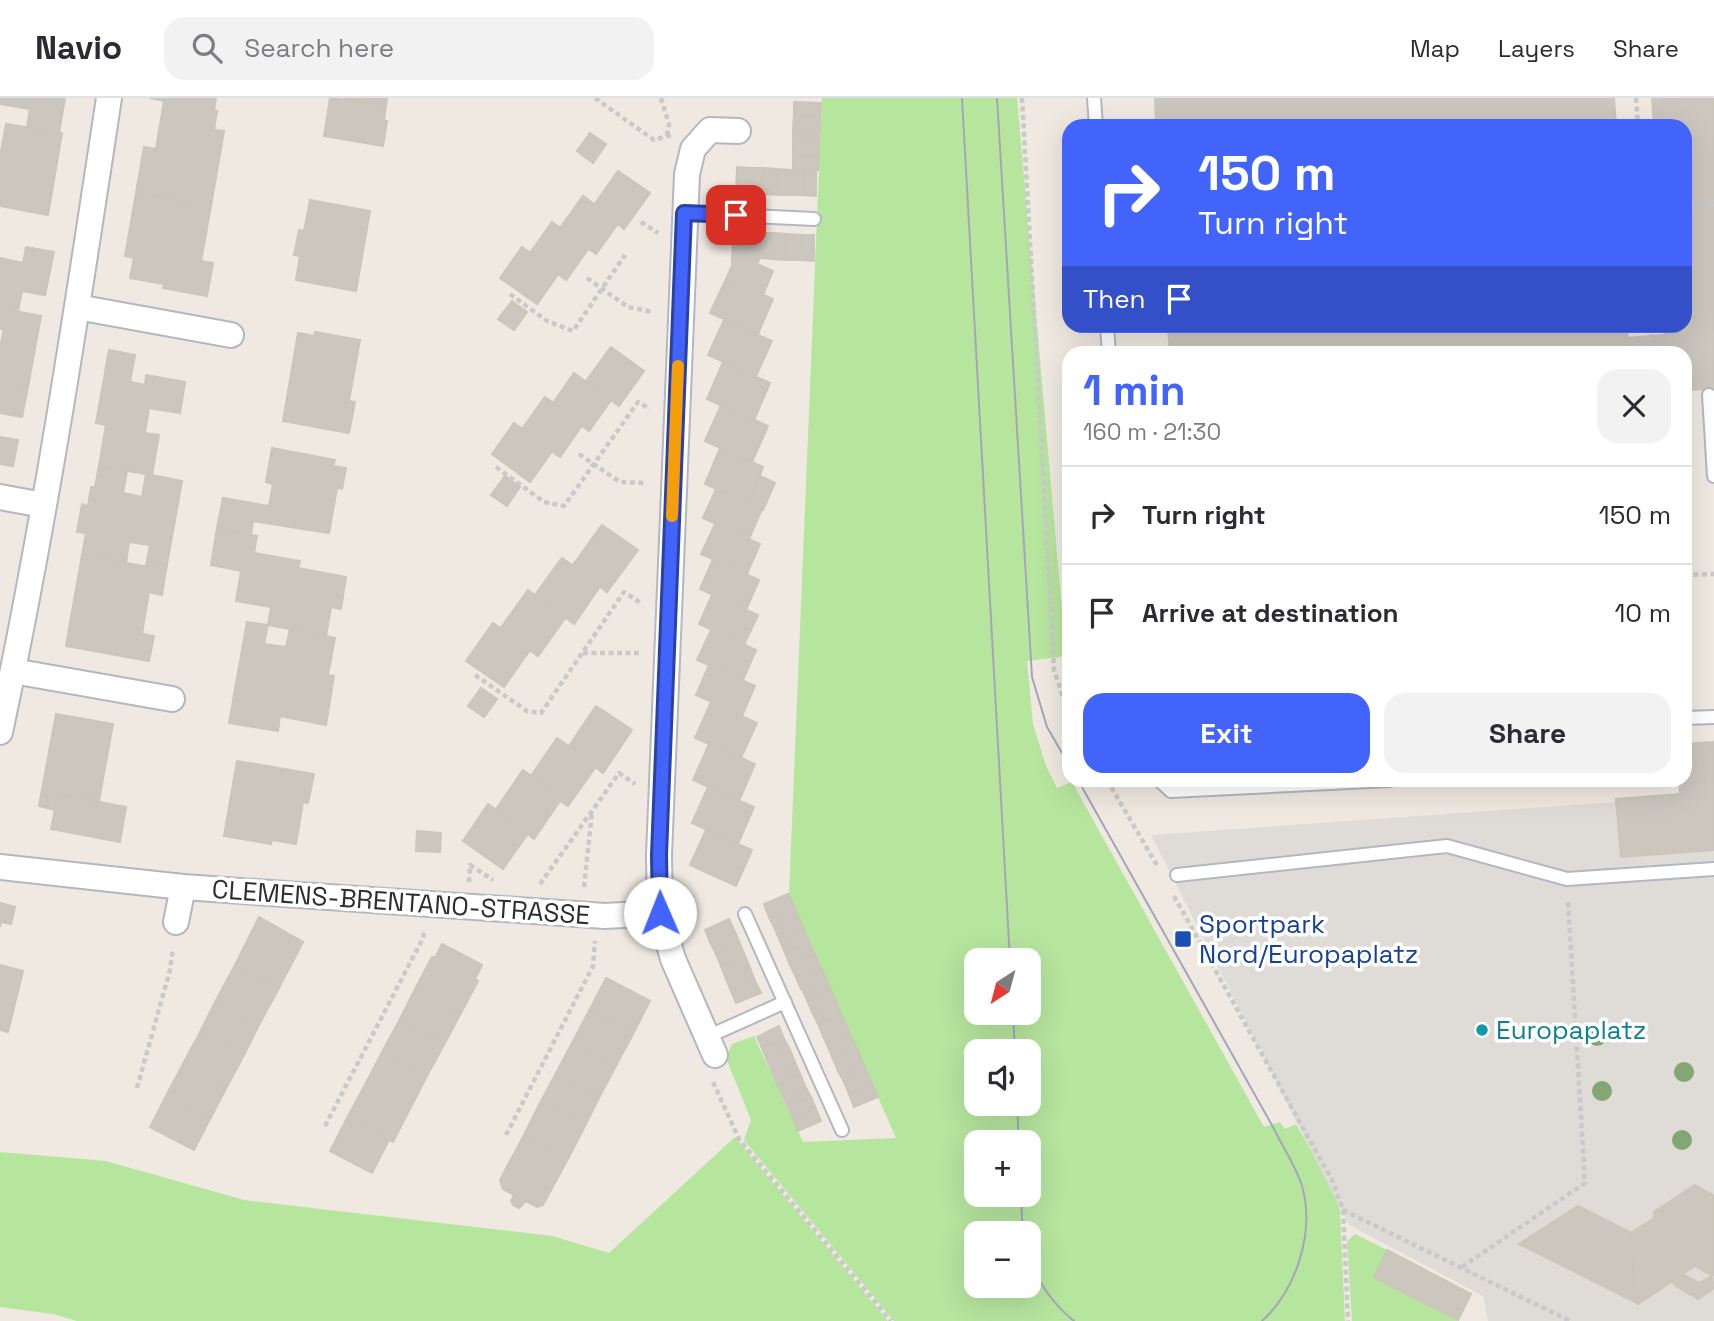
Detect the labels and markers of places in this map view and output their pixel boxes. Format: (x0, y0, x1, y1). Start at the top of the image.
pin (706, 185, 766, 245)
place label: Sportpark Nord/Europaplatz (1199, 907, 1418, 971)
marker: Sportpark Nord/Europaplatz (1173, 929, 1193, 949)
place label: Europaplatz (1496, 1013, 1646, 1047)
marker: Europaplatz (1474, 1022, 1490, 1038)

